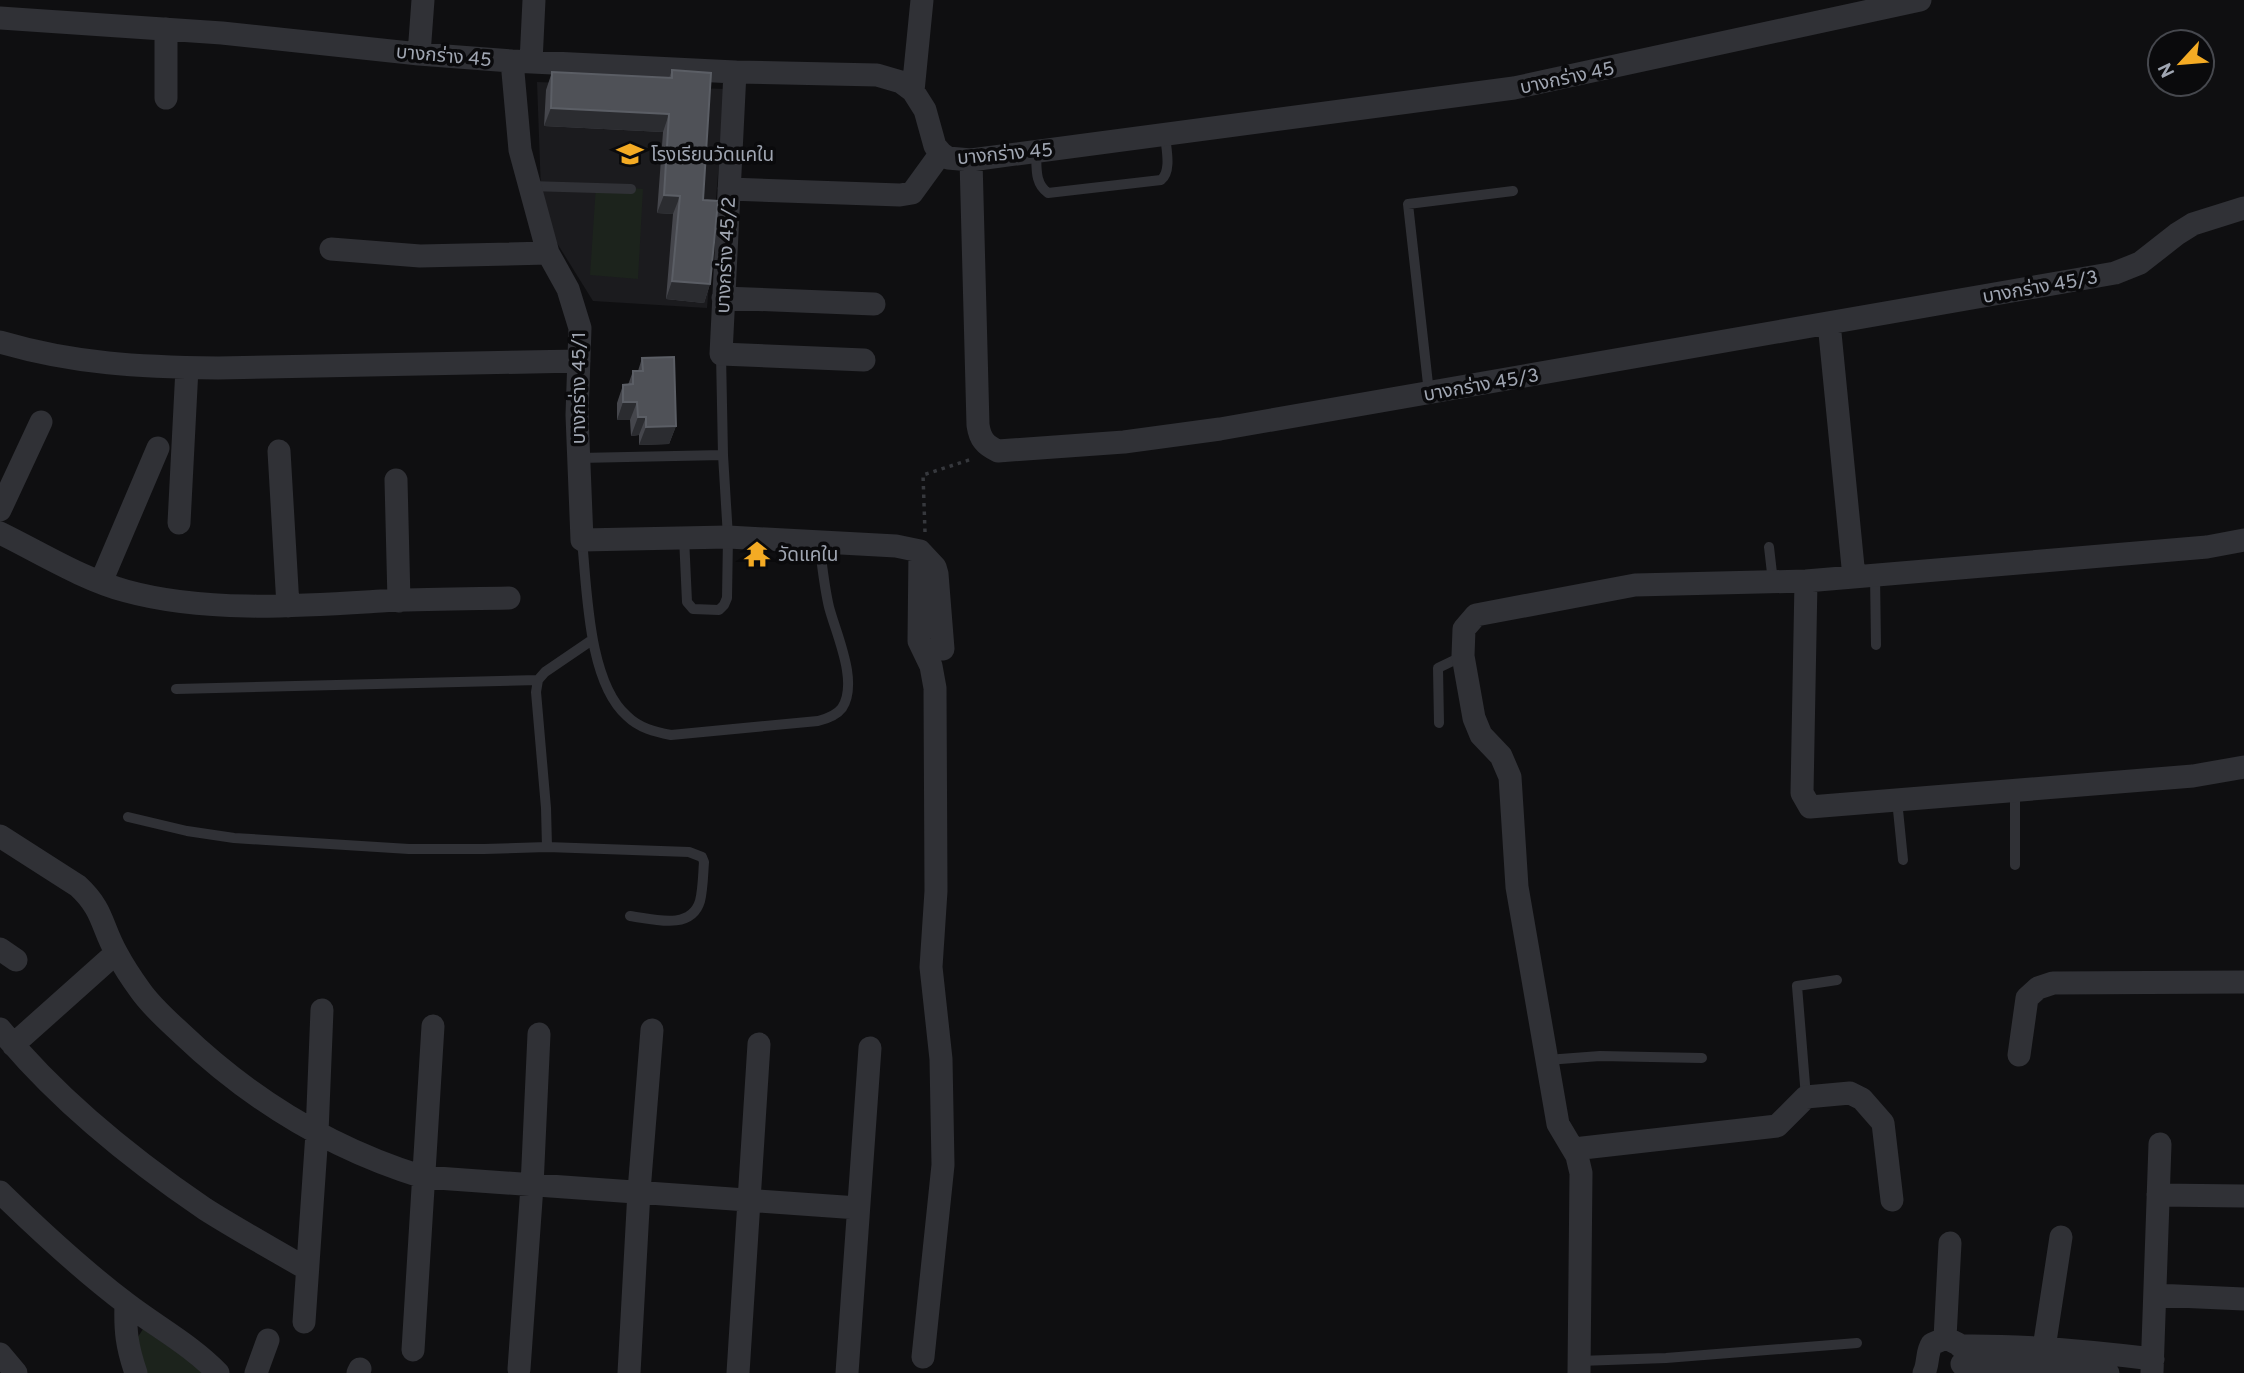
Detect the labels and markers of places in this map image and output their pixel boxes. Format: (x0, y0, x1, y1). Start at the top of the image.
school or university icon: โรงเรียนวัดแคใน (615, 139, 645, 169)
place label: โรงเรียนวัดแคใน (651, 144, 774, 168)
temple icon: วัดแคใน (742, 539, 772, 569)
place label: วัดแคใน (778, 544, 838, 568)

